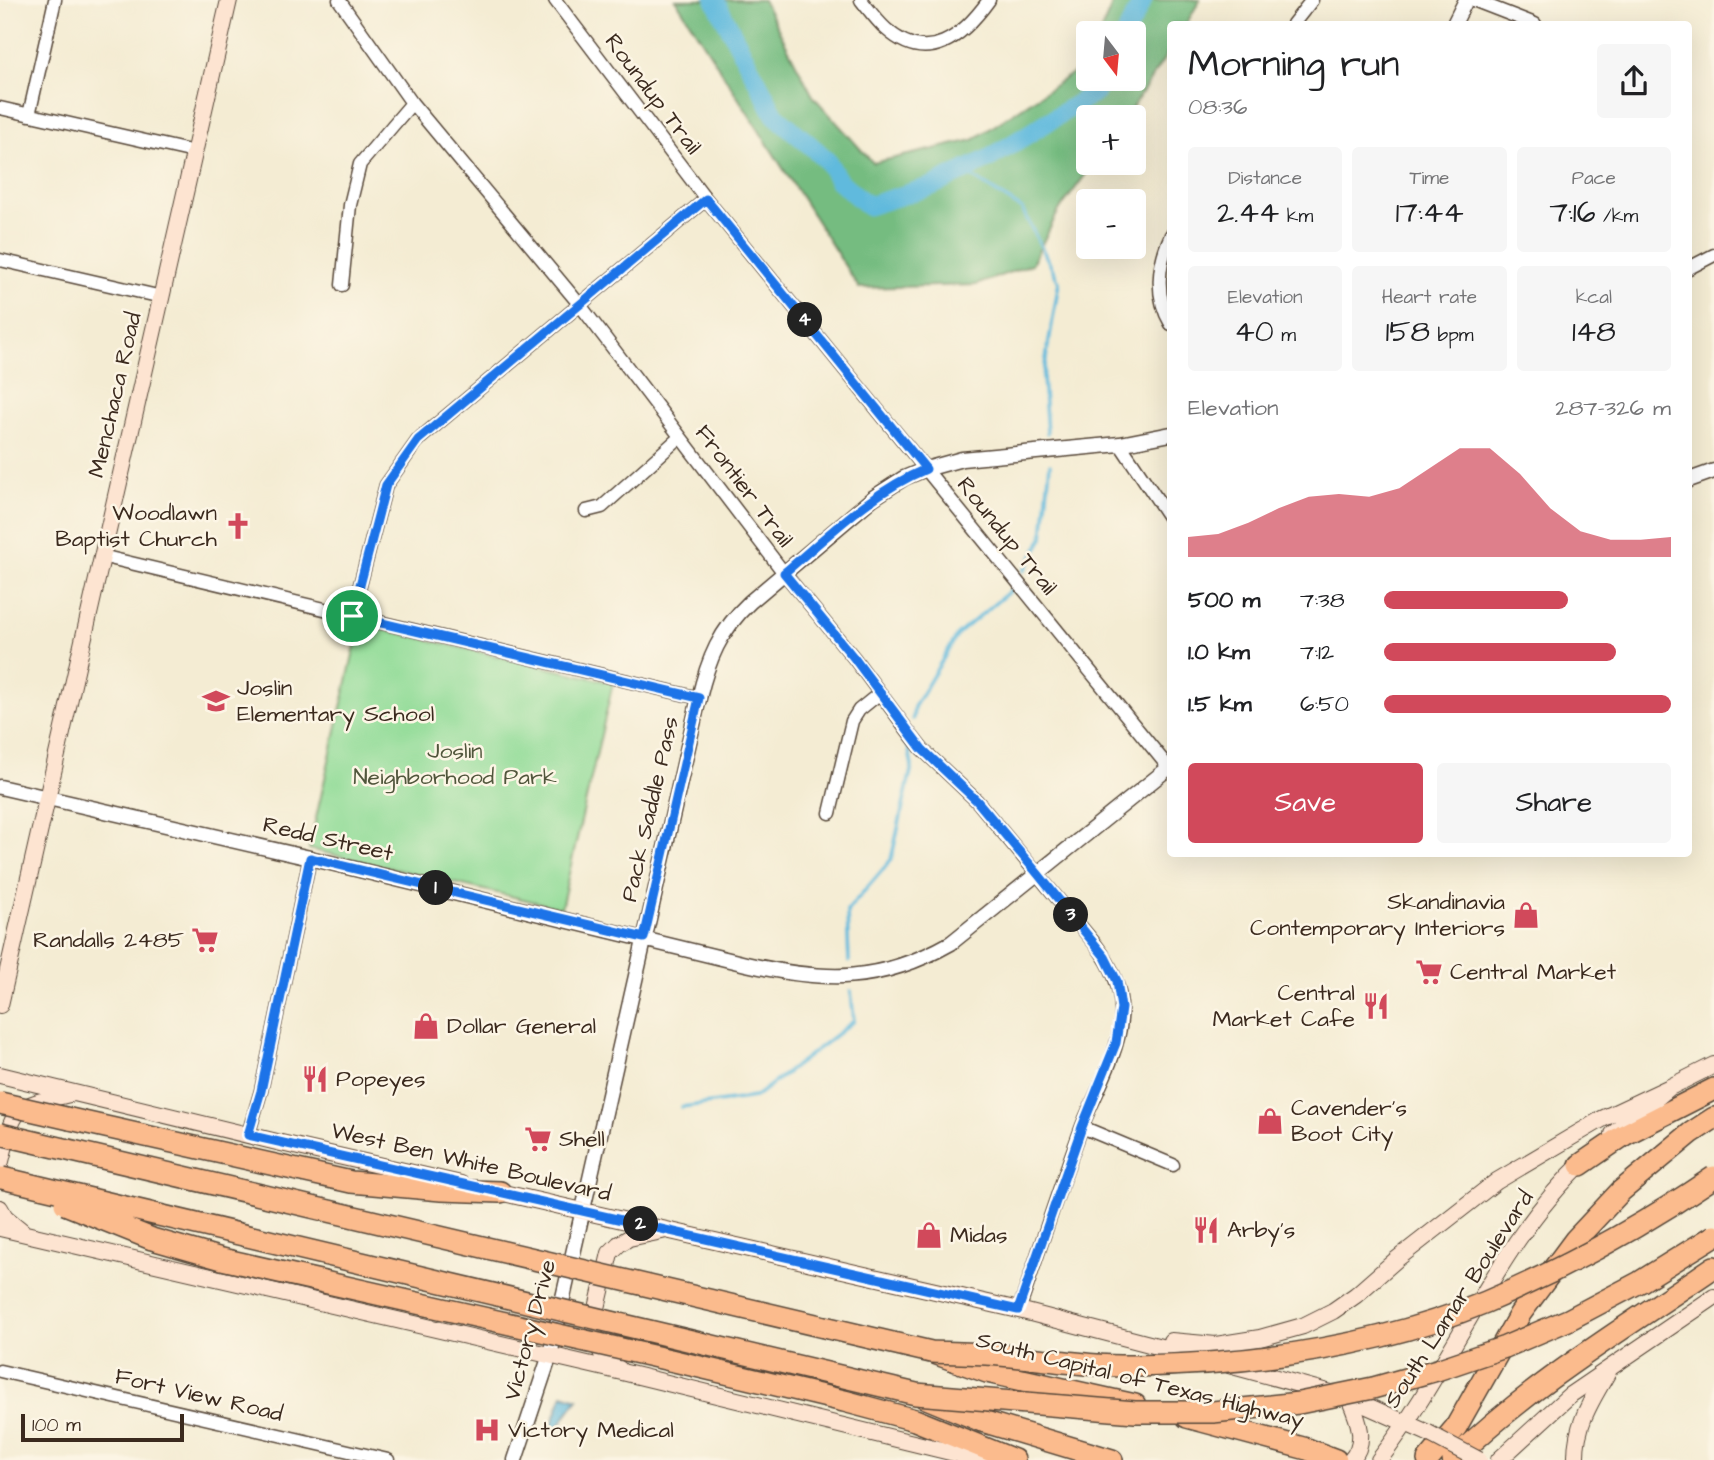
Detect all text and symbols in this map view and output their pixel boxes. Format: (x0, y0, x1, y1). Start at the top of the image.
north arrow (1076, 21, 1146, 91)
map controls (1076, 21, 1146, 259)
street label: Roundup Trail (597, 27, 709, 161)
text: Morning run (1188, 39, 1400, 91)
button: share (1597, 44, 1671, 118)
text: 08:36 (1188, 91, 1247, 123)
button: + (1076, 105, 1146, 175)
text: Distance (1228, 165, 1302, 192)
text: Time (1410, 165, 1449, 192)
text: Pace (1572, 165, 1616, 192)
button: − (1076, 189, 1146, 259)
text: 2.44 (1217, 192, 1279, 234)
text: 17:44 (1395, 192, 1464, 234)
text: 7:16 (1549, 192, 1596, 234)
text: km (1279, 203, 1313, 230)
text: /km (1596, 203, 1638, 230)
text: Elevation (1228, 284, 1303, 311)
text: Heart rate (1382, 284, 1477, 311)
text: kcal (1576, 284, 1612, 311)
pin: 4 (788, 302, 822, 338)
text: 4 (798, 306, 811, 333)
street label: Menchaca Road (80, 309, 150, 481)
text: 40 (1234, 311, 1274, 353)
text: 158 (1385, 311, 1430, 353)
text: 148 (1572, 311, 1616, 353)
text: m (1274, 322, 1296, 349)
text: bpm (1430, 322, 1474, 349)
text: Elevation (1188, 392, 1279, 424)
text: 287–326 m (1555, 392, 1671, 424)
street label: Frontier Trail (687, 418, 801, 554)
street label: Roundup Trail (949, 470, 1065, 602)
place label: Woodlawn Baptist Church (55, 497, 218, 555)
church icon: Woodlawn Baptist Church (223, 511, 253, 541)
text: 500 m (1188, 584, 1260, 616)
text: 7:38 (1300, 584, 1345, 616)
pin (322, 586, 382, 646)
icon: arrive (333, 597, 371, 635)
text: 1.0 km (1188, 636, 1250, 668)
text: 7:12 (1300, 636, 1334, 668)
place label: Joslin Elementary School (237, 672, 434, 731)
school or university icon: Joslin Elementary School (201, 686, 231, 716)
text: 1.5 km (1188, 688, 1252, 720)
text: 6:50 (1300, 688, 1349, 720)
street label: Pack Saddle Pass (613, 713, 687, 905)
park label: Joslin Neighborhood Park (353, 735, 557, 794)
button: Save (1188, 763, 1423, 843)
button: Share (1437, 763, 1671, 843)
street label: Redd Street (260, 808, 397, 870)
pin: 1 (418, 870, 453, 906)
text: 1 (434, 874, 437, 901)
place label: Skandinavia Contemporary Interiors (1250, 886, 1505, 945)
pin: 3 (1054, 898, 1088, 932)
shop icon: Skandinavia Contemporary Interiors (1511, 900, 1541, 930)
text: 3 (1066, 901, 1075, 928)
place label: Randalls 2485 (33, 924, 184, 956)
supermarket icon: Randalls 2485 (190, 925, 220, 955)
place label: Central Market (1450, 956, 1617, 988)
supermarket icon: Central Market (1414, 957, 1444, 987)
place label: Central Market Cafe (1212, 977, 1355, 1035)
restaurant icon: Central Market Cafe (1361, 991, 1391, 1021)
place label: Dollar General (447, 1010, 596, 1042)
shop icon: Dollar General (411, 1011, 441, 1041)
place label: Popeyes (336, 1063, 425, 1096)
restaurant icon: Popeyes (300, 1064, 330, 1094)
place label: Cavender's Boot City (1291, 1092, 1407, 1151)
shop icon: Cavender's Boot City (1255, 1106, 1285, 1136)
street label: West Ben White Boulevard (328, 1114, 614, 1210)
place label: Shell (559, 1123, 605, 1155)
supermarket icon: Shell (523, 1124, 553, 1154)
street label: South Lamar Boulevard (1377, 1184, 1542, 1414)
pin: 2 (624, 1206, 658, 1242)
text: 2 (635, 1210, 646, 1237)
place label: Arby's (1227, 1214, 1295, 1247)
restaurant icon: Arby's (1191, 1215, 1221, 1245)
place label: Midas (950, 1219, 1008, 1251)
shop icon: Midas (914, 1220, 944, 1250)
street label: Victory Drive (496, 1256, 565, 1404)
street label: South Capital of Texas Highway (972, 1324, 1308, 1437)
street label: Fort View Road (112, 1360, 286, 1430)
scale bar (21, 1411, 184, 1443)
text: 100 m (32, 1412, 81, 1439)
place label: Victory Medical (508, 1414, 674, 1447)
hospital icon: Victory Medical (472, 1415, 502, 1445)

